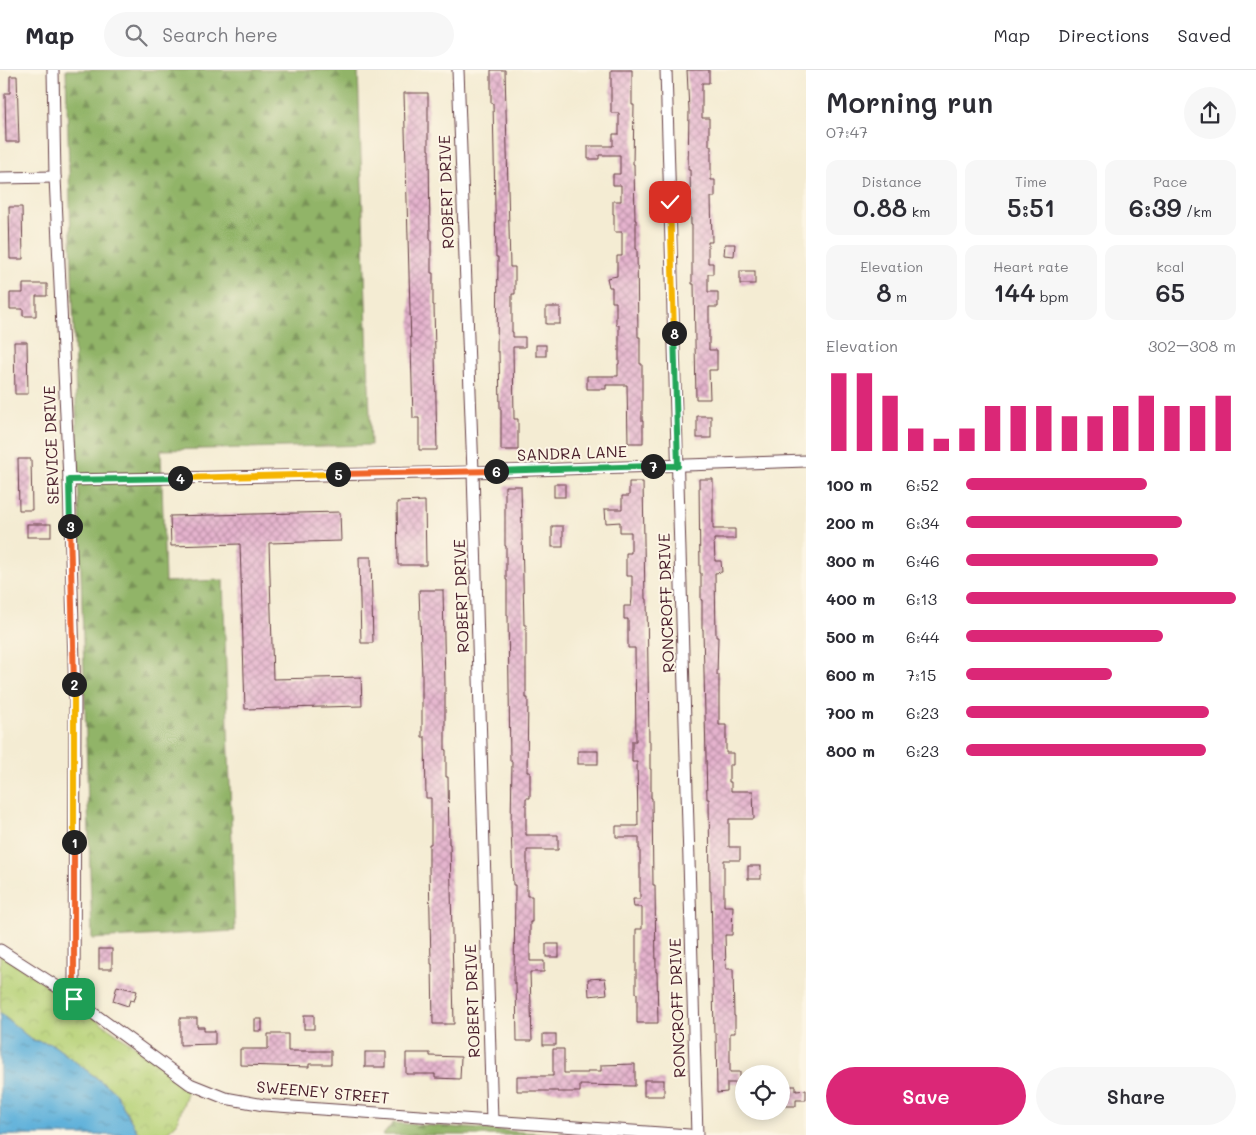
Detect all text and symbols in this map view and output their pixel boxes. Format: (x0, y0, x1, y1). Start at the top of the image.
search box (104, 12, 454, 57)
text: Map (25, 19, 74, 50)
icon: search (122, 21, 150, 49)
text: Search here (162, 22, 278, 47)
text: Map (993, 23, 1030, 47)
text: Directions (1058, 23, 1150, 47)
text: Saved (1178, 23, 1231, 47)
text: Morning run (826, 84, 993, 120)
button: share (1184, 87, 1236, 139)
text: 07:47 (826, 121, 868, 142)
street label: ROBERT DRIVE (433, 135, 458, 249)
text: Distance (862, 172, 922, 191)
text: Time (1015, 172, 1047, 191)
text: Pace (1153, 172, 1187, 191)
pin (649, 181, 691, 223)
icon: check (656, 188, 684, 216)
text: 0.88 (853, 191, 907, 223)
text: 5:51 (1007, 191, 1055, 223)
text: 6:39 (1129, 191, 1182, 223)
text: km (907, 202, 930, 221)
text: /km (1182, 202, 1212, 221)
text: Elevation (860, 257, 923, 276)
text: Heart rate (993, 257, 1069, 276)
text: kcal (1156, 257, 1184, 276)
text: 8 (876, 276, 892, 308)
text: 144 (993, 276, 1035, 308)
text: 65 (1155, 276, 1185, 308)
text: m (892, 287, 907, 306)
text: bpm (1035, 287, 1069, 306)
pin: 8 (662, 320, 686, 346)
text: 8 (670, 324, 679, 343)
text: Elevation (826, 335, 898, 356)
text: 302–308 m (1148, 335, 1236, 356)
street label: SERVICE DRIVE (38, 385, 63, 505)
street label: SANDRA LANE (517, 440, 627, 465)
pin: 7 (640, 454, 666, 478)
text: 7 (650, 457, 657, 476)
pin: 6 (484, 458, 508, 484)
pin: 5 (326, 462, 350, 486)
text: 6 (492, 462, 501, 481)
text: 5 (334, 465, 343, 484)
pin: 4 (168, 466, 192, 490)
text: 4 (176, 469, 185, 488)
text: 100 m (826, 474, 872, 495)
text: 6:52 (906, 474, 939, 495)
text: 200 m (826, 512, 874, 533)
text: 6:34 (906, 512, 939, 533)
pin: 3 (58, 514, 82, 538)
text: 3 (66, 517, 75, 536)
street label: RONCROFF DRIVE (653, 533, 678, 673)
street label: ROBERT DRIVE (448, 539, 473, 653)
text: 300 m (826, 550, 875, 571)
text: 6:46 (906, 550, 940, 571)
text: 400 m (826, 588, 875, 609)
text: 6:13 (906, 588, 937, 609)
text: 500 m (826, 626, 874, 647)
text: 6:44 (906, 626, 939, 647)
text: 600 m (826, 664, 875, 685)
text: 7:15 (906, 664, 936, 685)
pin: 2 (62, 672, 86, 696)
text: 2 (71, 675, 78, 694)
text: 700 m (826, 702, 874, 723)
text: 6:23 (906, 702, 939, 723)
text: 800 m (826, 740, 875, 761)
text: 6:23 (906, 740, 939, 761)
pin: 1 (62, 830, 86, 854)
text: 1 (71, 833, 78, 852)
street label: RONCROFF DRIVE (664, 938, 689, 1078)
street label: ROBERT DRIVE (459, 944, 484, 1058)
pin (53, 978, 95, 1020)
icon: arrive (60, 985, 88, 1013)
map controls (735, 1065, 790, 1120)
button: locate (735, 1065, 790, 1120)
button: Save (826, 1067, 1026, 1125)
button: Share (1036, 1067, 1236, 1125)
street label: SWEENEY STREET (256, 1075, 390, 1108)

